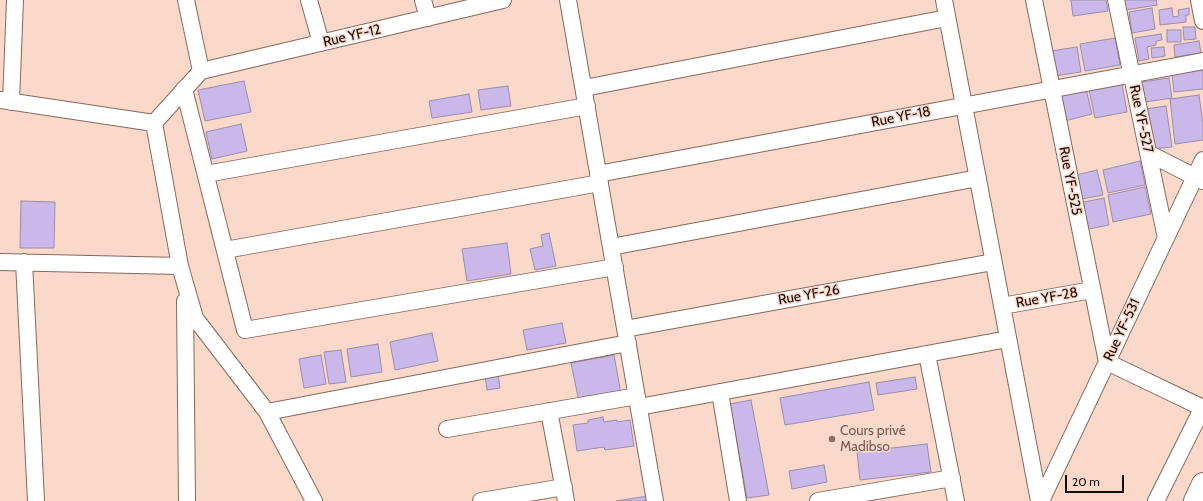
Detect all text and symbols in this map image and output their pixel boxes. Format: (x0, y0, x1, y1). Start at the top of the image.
street label: Rue YF-12 (321, 21, 383, 51)
street label: Rue YF-527 (1126, 83, 1156, 155)
street label: Rue YF-18 (870, 103, 932, 131)
street label: Rue YF-525 (1055, 145, 1085, 217)
street label: Rue YF-26 (777, 281, 841, 309)
street label: Rue YF-28 (1015, 284, 1079, 312)
street label: Rue YF-531 (1100, 296, 1144, 364)
place label: Cours privé Madibso (840, 423, 906, 456)
marker: Cours privé Madibso (827, 434, 837, 444)
scale bar (1067, 467, 1126, 493)
text: 20 m (1072, 474, 1100, 489)

